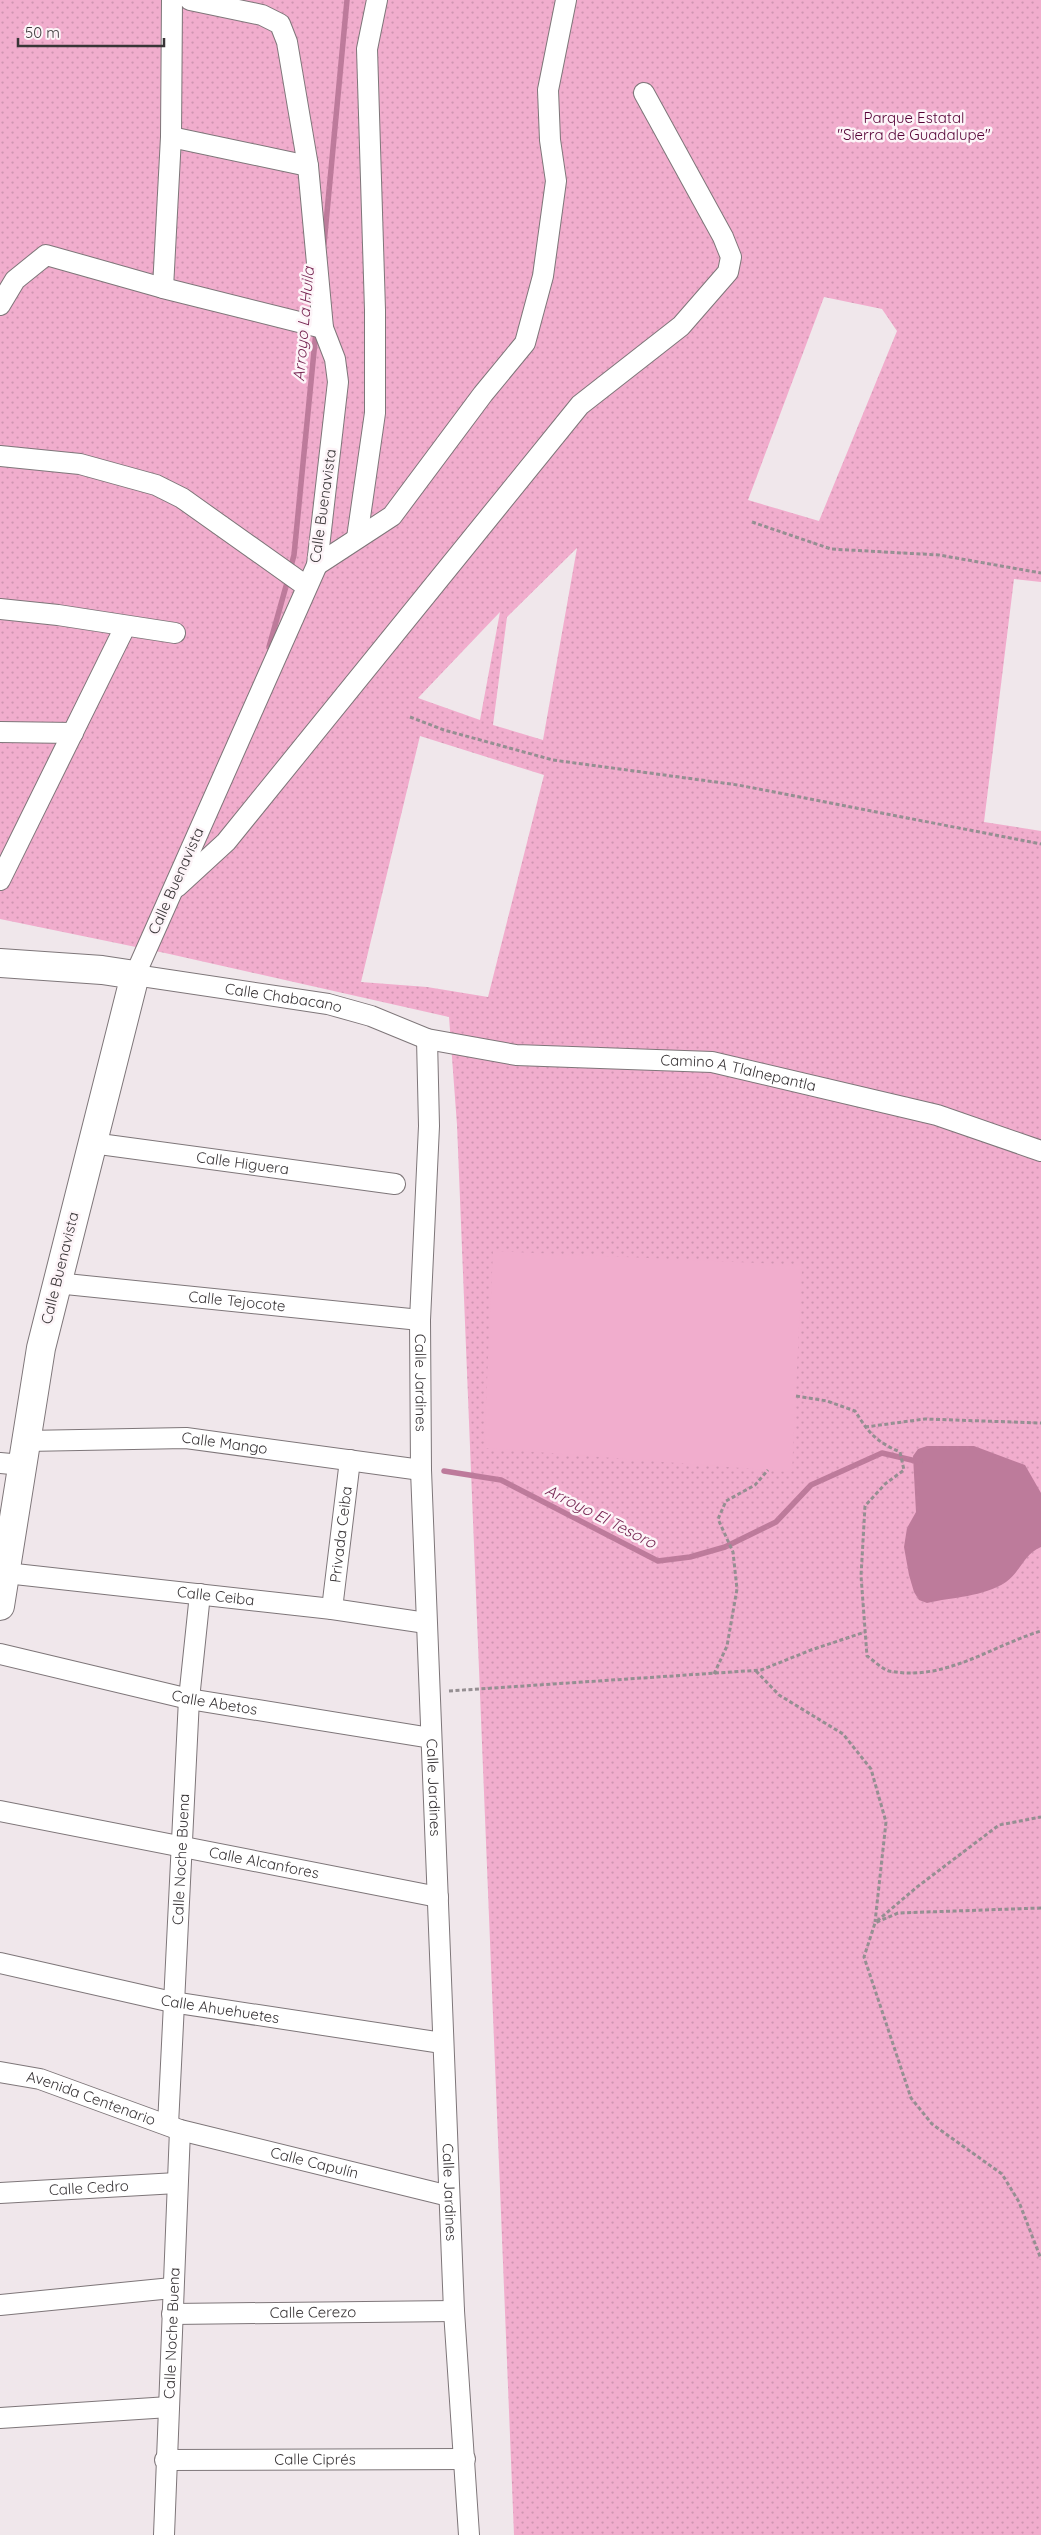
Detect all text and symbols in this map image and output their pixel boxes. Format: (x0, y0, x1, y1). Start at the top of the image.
scale bar (18, 15, 164, 47)
text: 50 m (25, 23, 60, 42)
park label: Parque Estatal "Sierra de Guadalupe" (837, 108, 991, 144)
water label: Arroyo La Huila (288, 265, 318, 382)
street label: Calle Buenavista (305, 448, 340, 564)
street label: Calle Buenavista (143, 824, 208, 937)
street label: Calle Chabacano (224, 979, 345, 1017)
street label: Camino A Tlalnepantla (660, 1050, 818, 1095)
street label: Calle Higuera (195, 1147, 290, 1179)
street label: Calle Buenavista (36, 1210, 83, 1326)
street label: Calle Tejocote (188, 1287, 287, 1315)
street label: Calle Jardines (411, 1334, 431, 1432)
street label: Calle Mango (181, 1428, 269, 1458)
water label: Arroyo El Tesoro (542, 1479, 661, 1553)
street label: Privada Ceiba (325, 1485, 356, 1584)
street label: Calle Ceiba (176, 1582, 256, 1609)
street label: Calle Abetos (170, 1685, 259, 1719)
street label: Calle Jardines (423, 1738, 445, 1837)
street label: Calle Noche Buena (168, 1793, 193, 1926)
street label: Calle Alcanfores (207, 1842, 321, 1882)
street label: Calle Ahuehuetes (159, 1990, 281, 2027)
street label: Avenida Centenario (25, 2067, 158, 2129)
street label: Calle Capulín (268, 2143, 361, 2182)
street label: Calle Jardines (438, 2143, 461, 2241)
street label: Calle Cedro (48, 2176, 129, 2199)
street label: Calle Noche Buena (159, 2267, 184, 2399)
street label: Calle Cerezo (270, 2302, 356, 2322)
street label: Calle Ciprés (274, 2449, 356, 2469)

